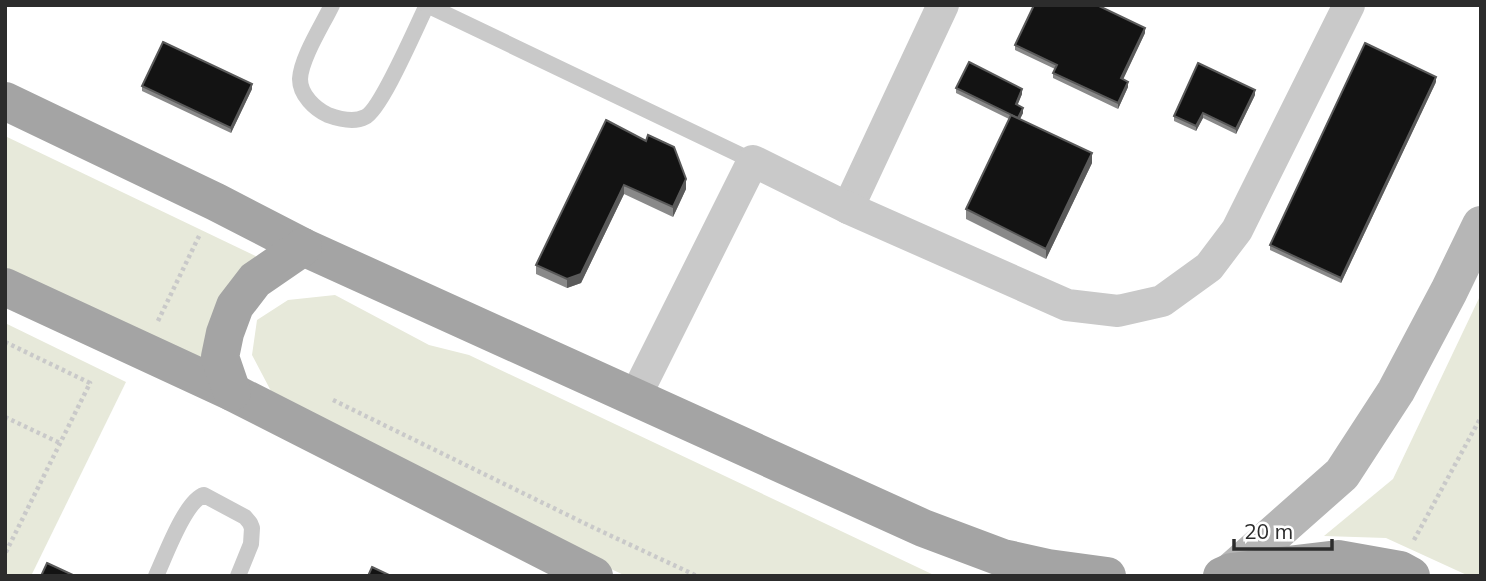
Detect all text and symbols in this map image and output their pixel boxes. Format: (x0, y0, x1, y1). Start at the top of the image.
scale bar (1234, 508, 1332, 552)
text: 20 m (1244, 518, 1293, 544)

